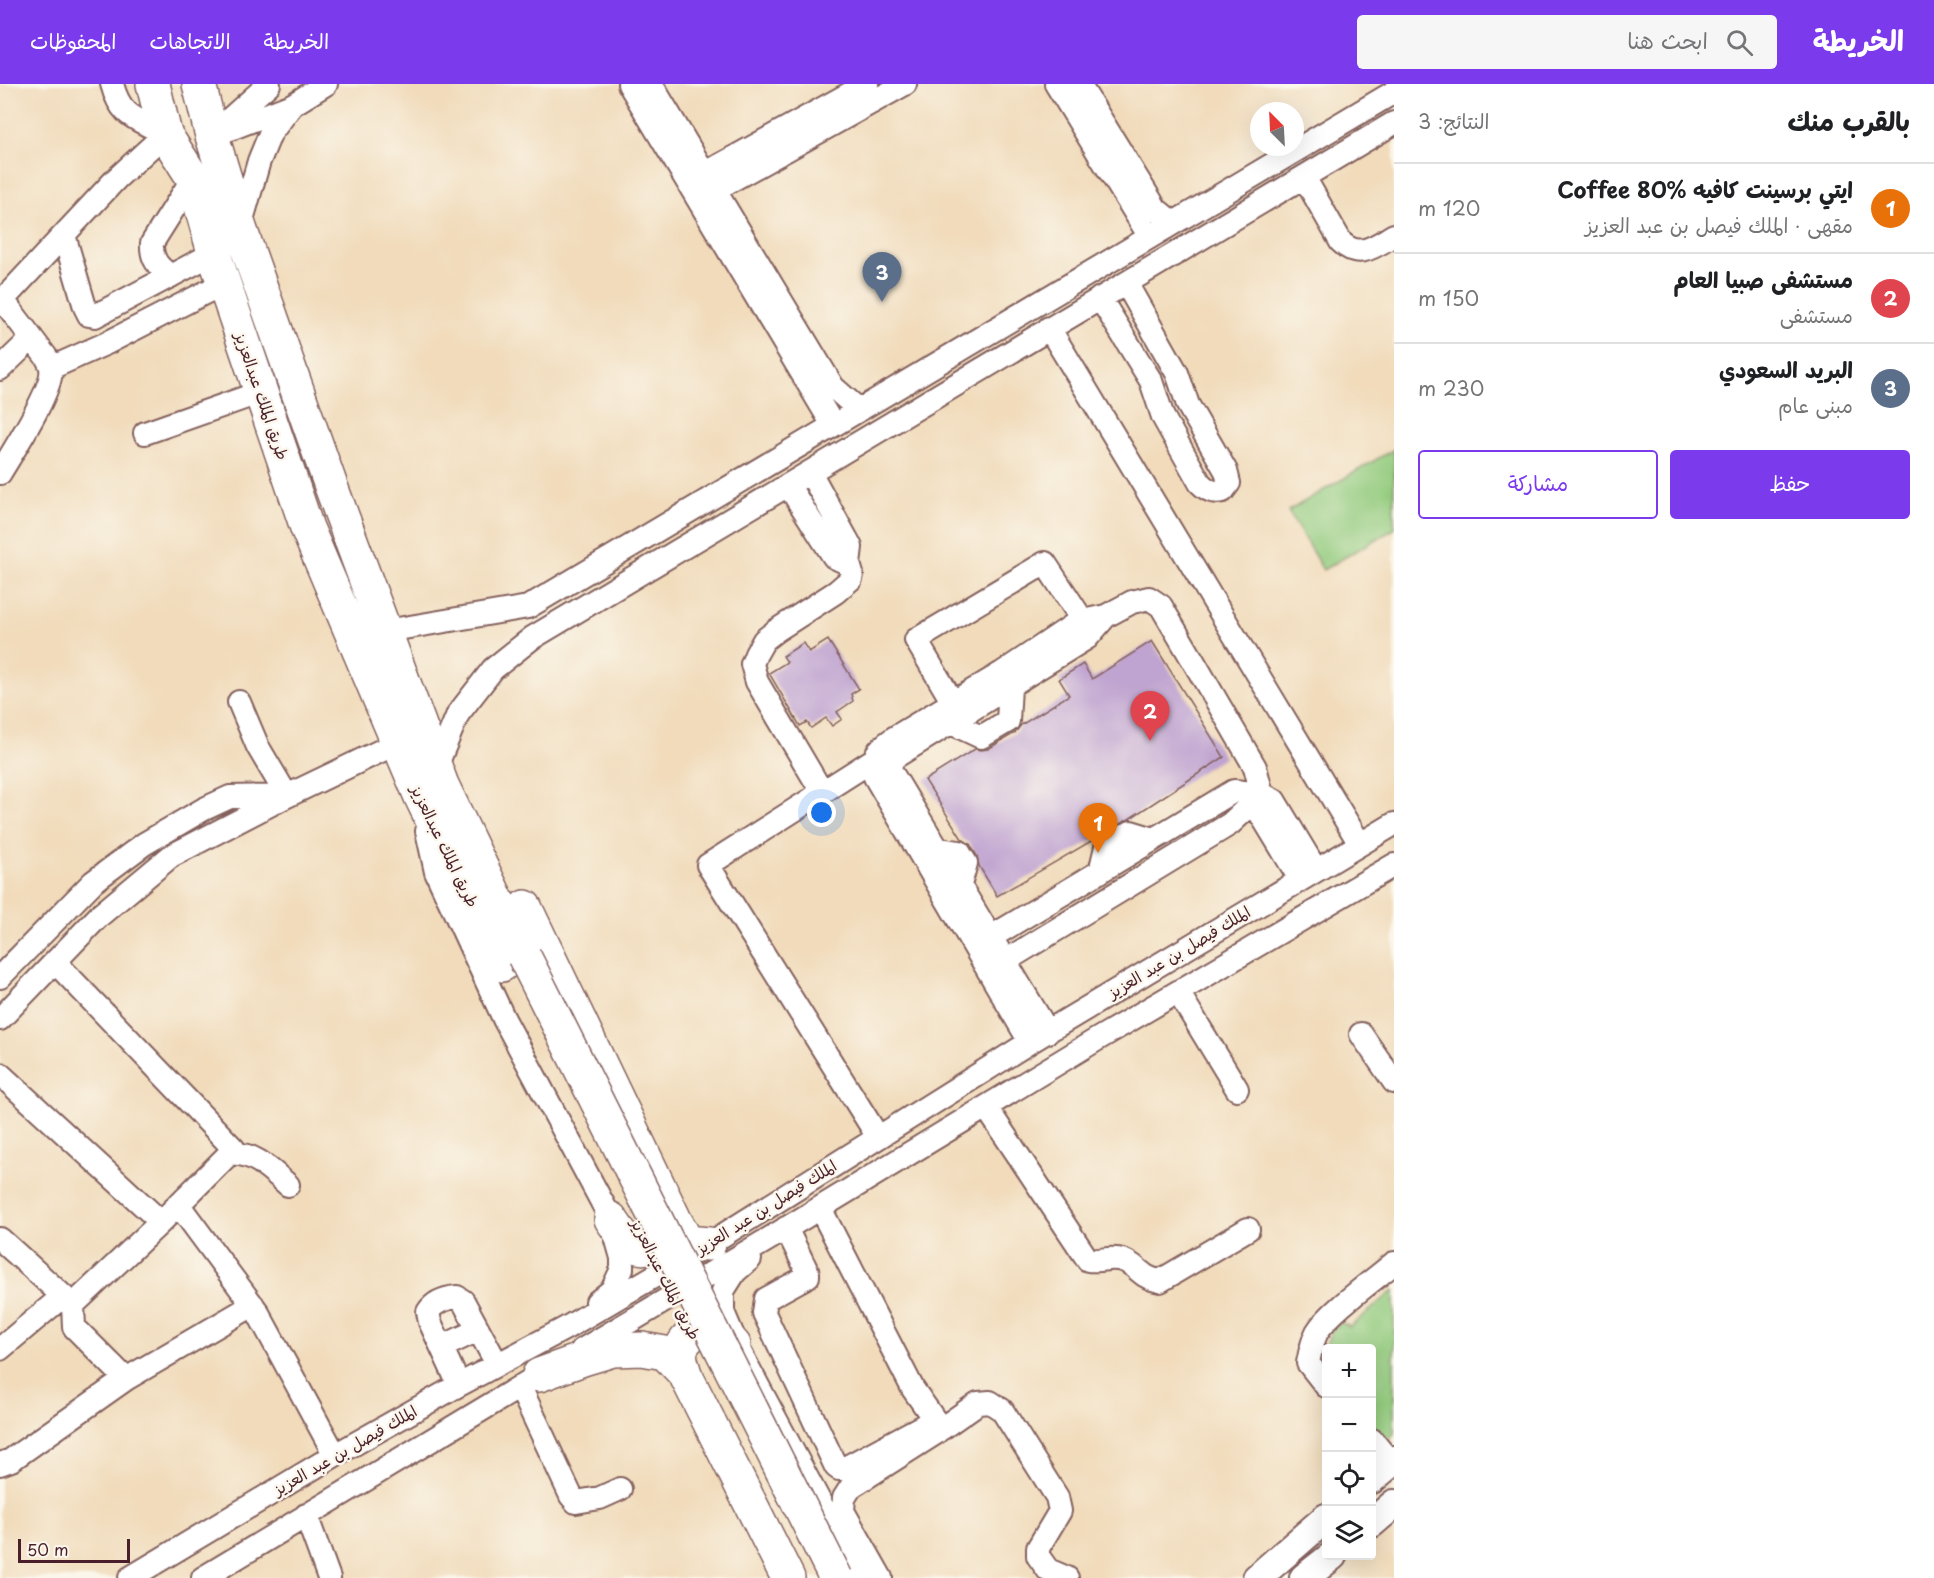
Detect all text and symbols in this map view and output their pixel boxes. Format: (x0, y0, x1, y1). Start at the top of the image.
search box (1357, 15, 1777, 69)
text: الخريطة (1813, 18, 1904, 61)
text: ابحث هنا (1627, 23, 1708, 56)
text: المحفوظات (30, 24, 116, 56)
text: الاتجاهات (149, 24, 231, 56)
text: الخريطة (264, 24, 329, 56)
icon: search (1723, 26, 1756, 59)
text: بالقرب منك (1788, 101, 1910, 140)
north arrow (1250, 102, 1304, 156)
text: النتائج: 3 (1418, 106, 1490, 136)
text: ايتي برسينت كافيه Coffee 80% (1557, 172, 1853, 205)
text: 120 m (1418, 193, 1480, 223)
text: 1 (1886, 193, 1895, 223)
text: مقهى · الملك فيصل بن عبد العزيز (1585, 210, 1853, 240)
pin: 3 (862, 252, 902, 302)
text: مستشفى صبيا العام (1674, 262, 1853, 295)
text: 150 m (1418, 283, 1479, 313)
text: 2 (1883, 283, 1898, 313)
text: مستشفى (1780, 300, 1853, 330)
street label: طريق الملك عبدالعزيز (229, 327, 296, 463)
text: البريد السعودي (1719, 352, 1853, 385)
text: 230 m (1418, 373, 1484, 403)
text: 3 (1884, 373, 1897, 403)
text: مبنى عام (1778, 390, 1853, 420)
button: مشاركة (1418, 450, 1658, 519)
button: حفظ (1670, 450, 1910, 519)
pin: 2 (1130, 692, 1170, 741)
street label: طريق الملك عبدالعزيز (405, 778, 486, 911)
your location (807, 798, 836, 827)
pin: 1 (1078, 804, 1118, 853)
street label: الملك فيصل بن عبد العزيز (1101, 899, 1254, 1004)
street label: الملك فيصل بن عبد العزيز (688, 1153, 841, 1261)
street label: طريق الملك عبدالعزيز (625, 1212, 708, 1343)
map controls (1322, 1344, 1376, 1560)
button: + (1322, 1344, 1376, 1398)
street label: الملك فيصل بن عبد العزيز (266, 1398, 421, 1501)
button: − (1322, 1398, 1376, 1452)
button: locate (1322, 1452, 1376, 1506)
button: layers (1322, 1506, 1376, 1560)
scale bar (18, 1536, 130, 1564)
text: 50 m (27, 1537, 68, 1561)

